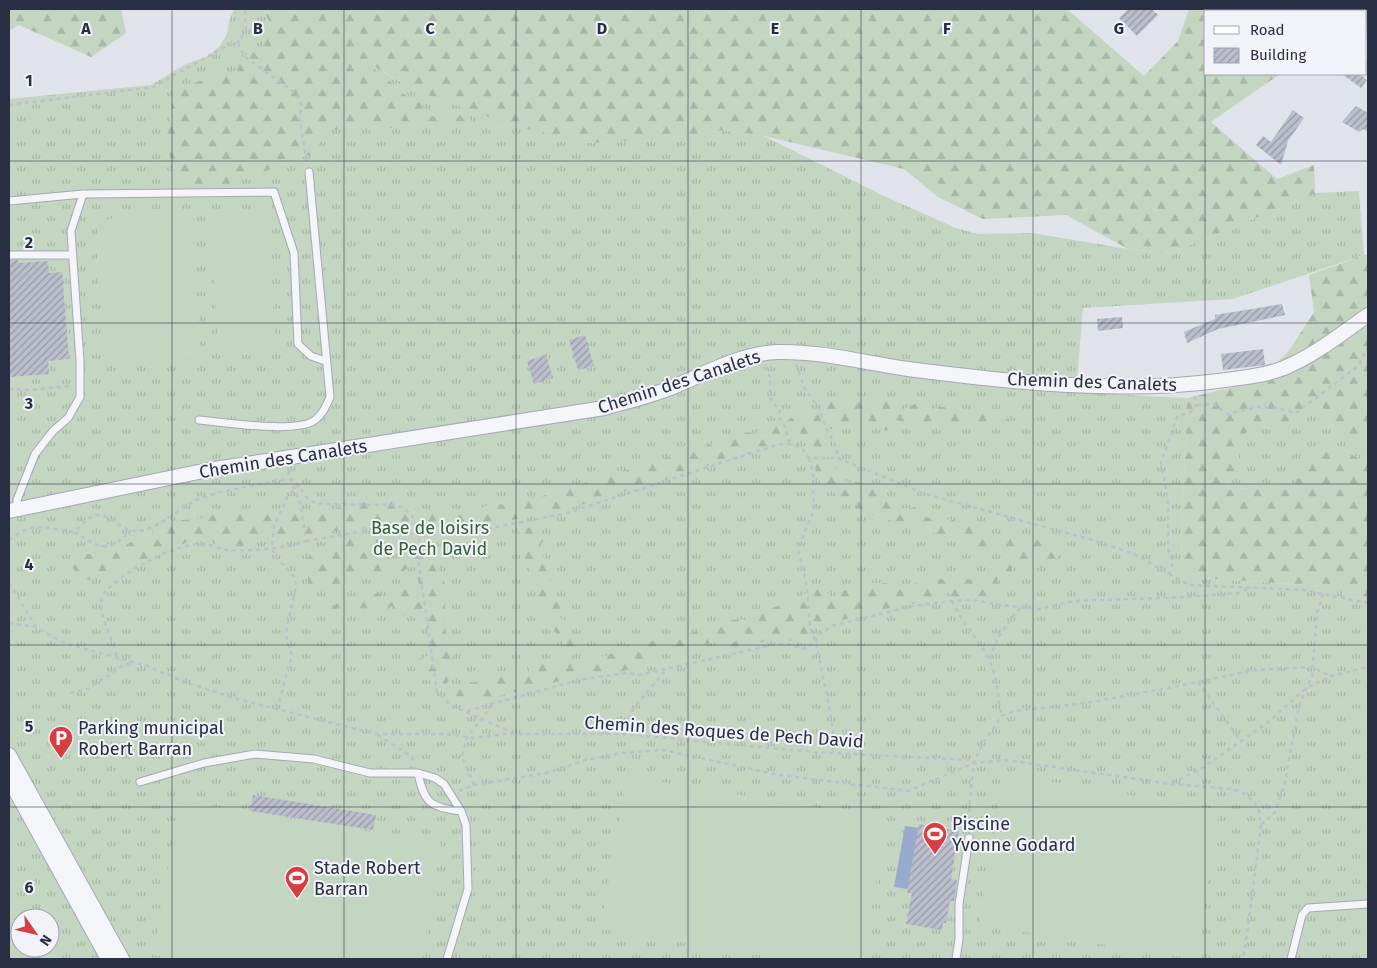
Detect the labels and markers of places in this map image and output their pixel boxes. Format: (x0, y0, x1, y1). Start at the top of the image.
place label: Parking municipal Robert Barran (78, 717, 224, 760)
parking icon: Parking municipal Robert Barran (48, 725, 74, 759)
place label: Piscine Yvonne Godard (952, 813, 1076, 856)
sports icon: Piscine Yvonne Godard (922, 821, 948, 855)
place label: Stade Robert Barran (314, 857, 421, 900)
sports icon: Stade Robert Barran (284, 865, 310, 899)

